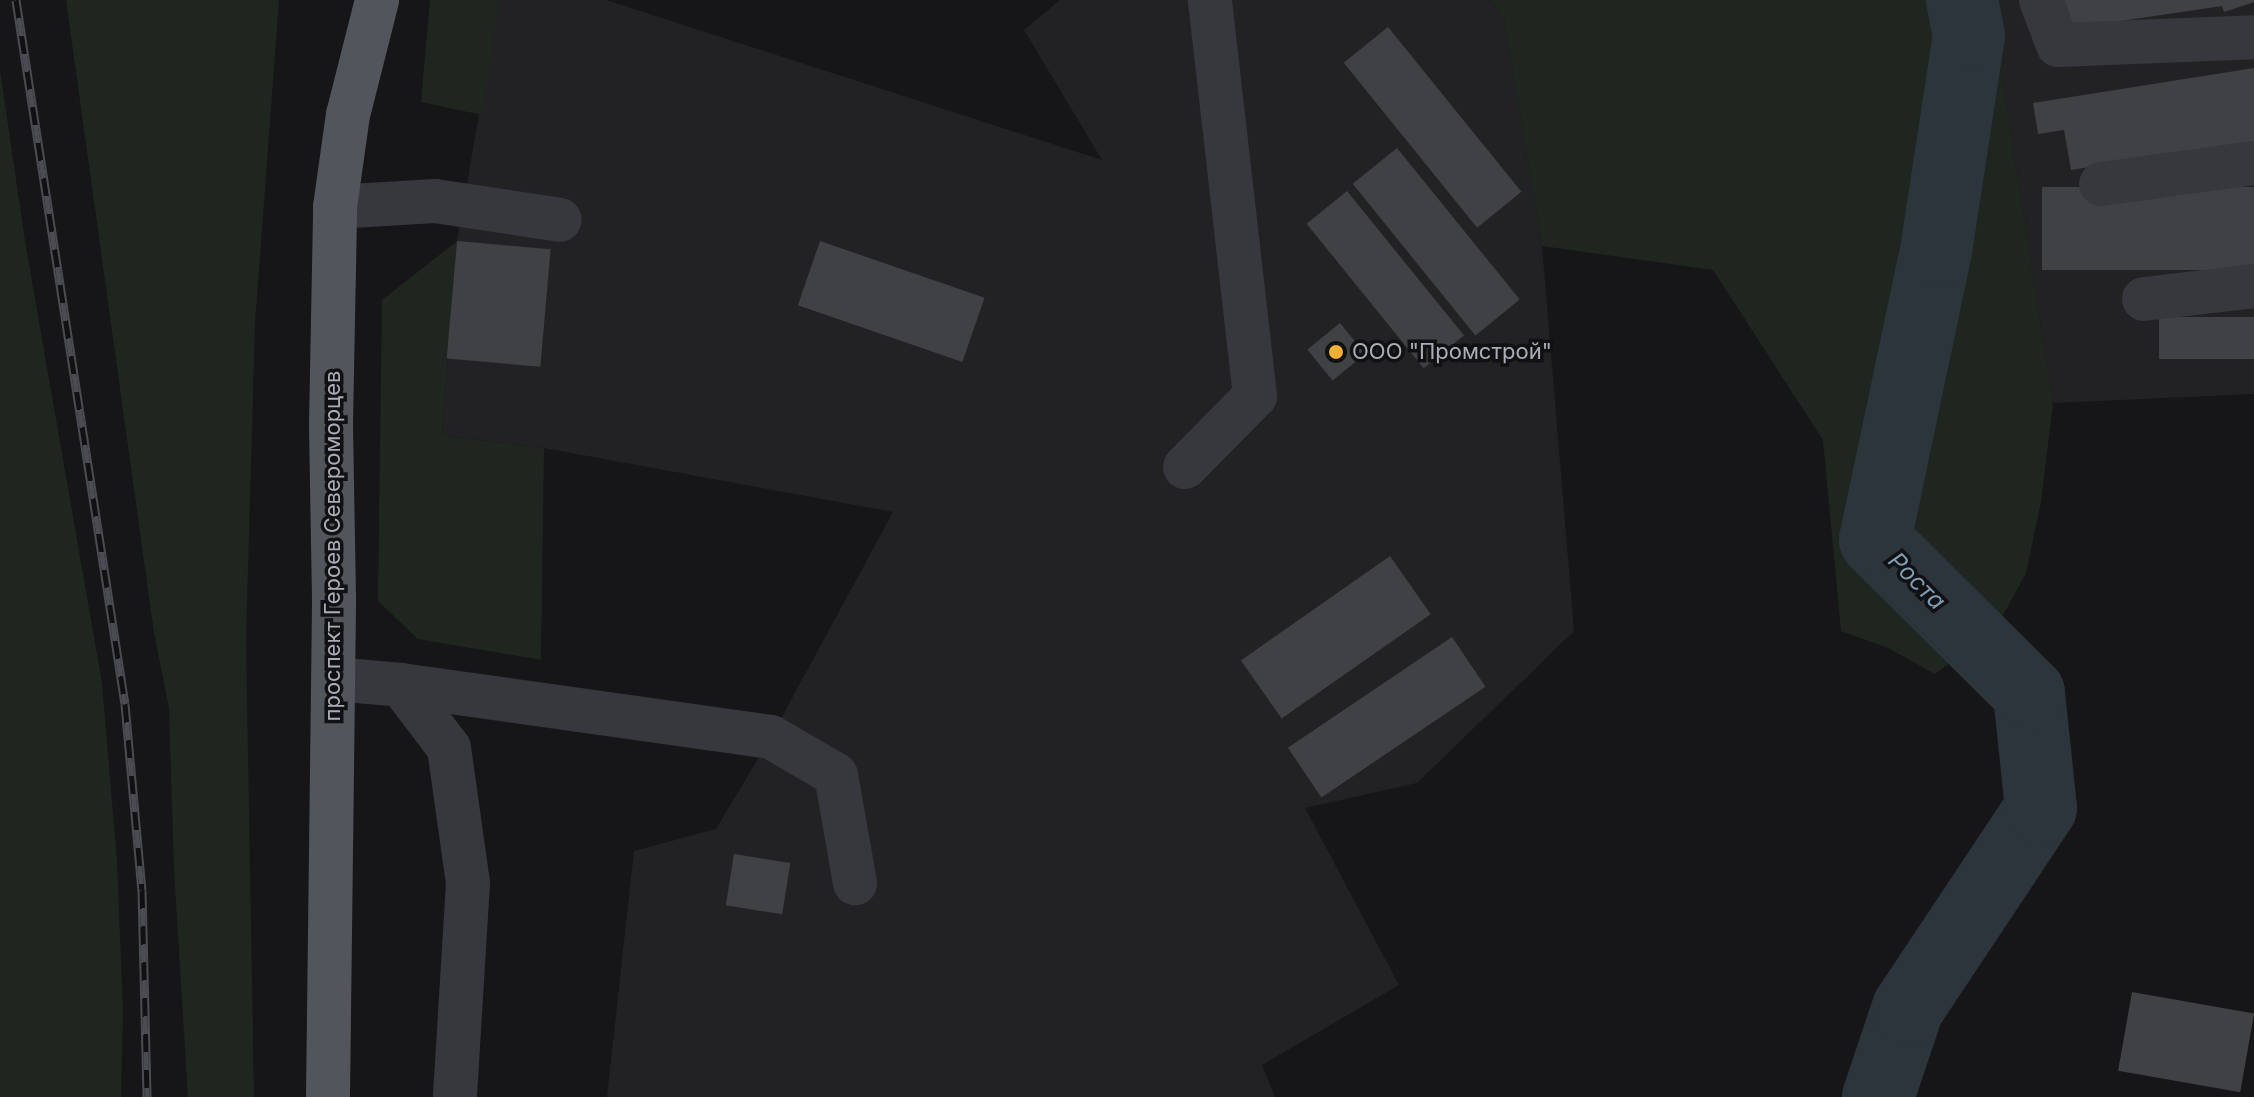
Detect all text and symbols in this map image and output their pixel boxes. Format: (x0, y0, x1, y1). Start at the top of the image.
place label: ООО "Промстрой" (1352, 339, 1552, 365)
marker: ООО "Промстрой" (1327, 343, 1345, 361)
street label: проспект Героев Североморцев (320, 370, 346, 722)
water label: Роста (1882, 546, 1952, 616)

